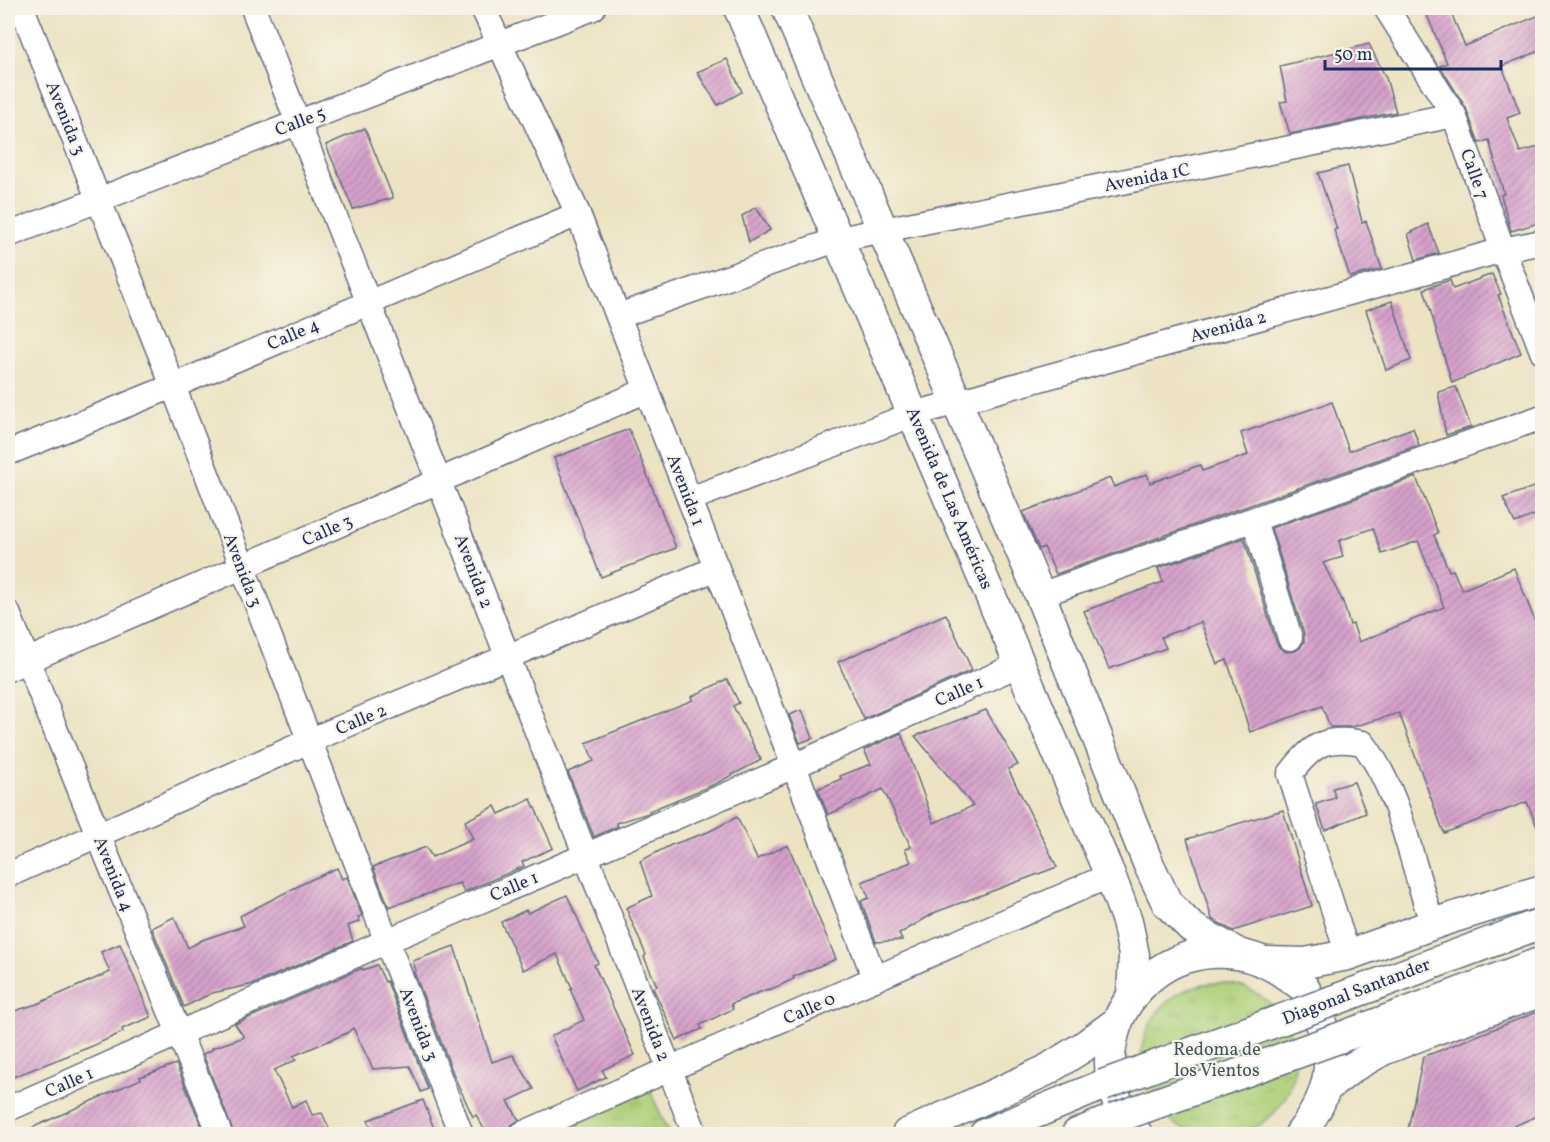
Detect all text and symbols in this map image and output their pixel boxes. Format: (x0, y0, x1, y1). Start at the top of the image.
scale bar (1325, 33, 1500, 71)
text: 50 m (1334, 43, 1373, 68)
street label: Avenida 3 (38, 78, 91, 159)
street label: Calle 5 (272, 101, 329, 143)
street label: Calle 7 (1453, 146, 1494, 203)
street label: Avenida 1C (1102, 158, 1192, 199)
street label: Avenida 2 (1187, 305, 1269, 350)
street label: Calle 4 (264, 313, 323, 358)
street label: Avenida de Las Américas (899, 404, 998, 594)
street label: Avenida 1 (659, 451, 710, 530)
street label: Calle 3 (298, 509, 357, 554)
street label: Avenida 3 (216, 530, 267, 611)
street label: Avenida 2 (447, 531, 498, 612)
street label: Calle 1 (931, 671, 988, 714)
street label: Calle 2 (332, 698, 391, 742)
street label: Avenida 4 (86, 833, 139, 916)
street label: Calle 1 (486, 866, 543, 909)
street label: Diagonal Santander (1279, 952, 1435, 1032)
street label: Avenida 3 (392, 984, 443, 1065)
street label: Avenida 2 (624, 984, 675, 1065)
street label: Calle 0 (780, 987, 840, 1032)
park label: Redoma de los Vientos (1173, 1038, 1261, 1084)
street label: Calle 1 (41, 1062, 98, 1105)

